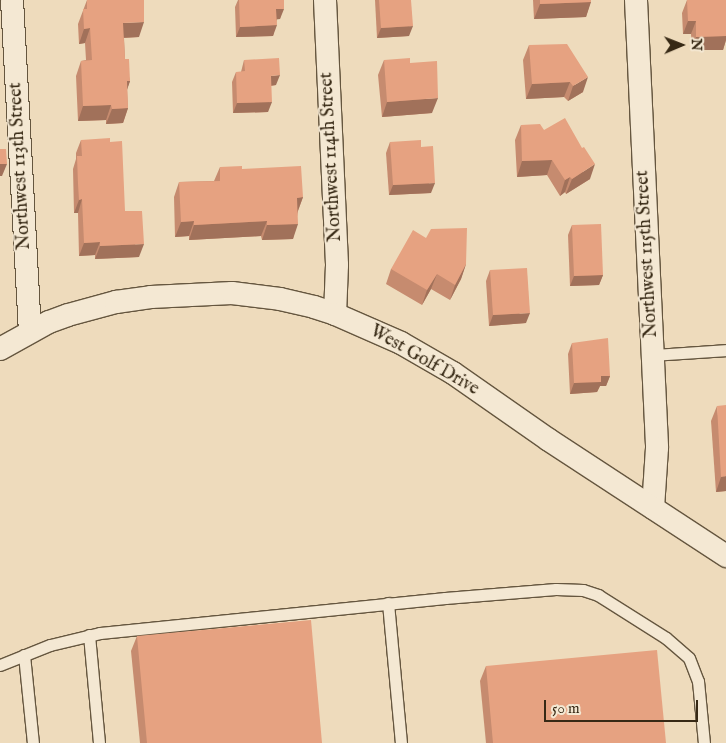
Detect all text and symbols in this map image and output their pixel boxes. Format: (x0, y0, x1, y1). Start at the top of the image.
north arrow (656, 20, 706, 70)
text: N (687, 39, 705, 51)
street label: Northwest 114th Street (317, 72, 347, 242)
street label: Northwest 113th Street (6, 82, 36, 250)
street label: Northwest 115th Street (633, 170, 663, 338)
street label: West Golf Drive (366, 321, 482, 401)
scale bar (546, 690, 700, 722)
text: 50 m (552, 699, 580, 718)

